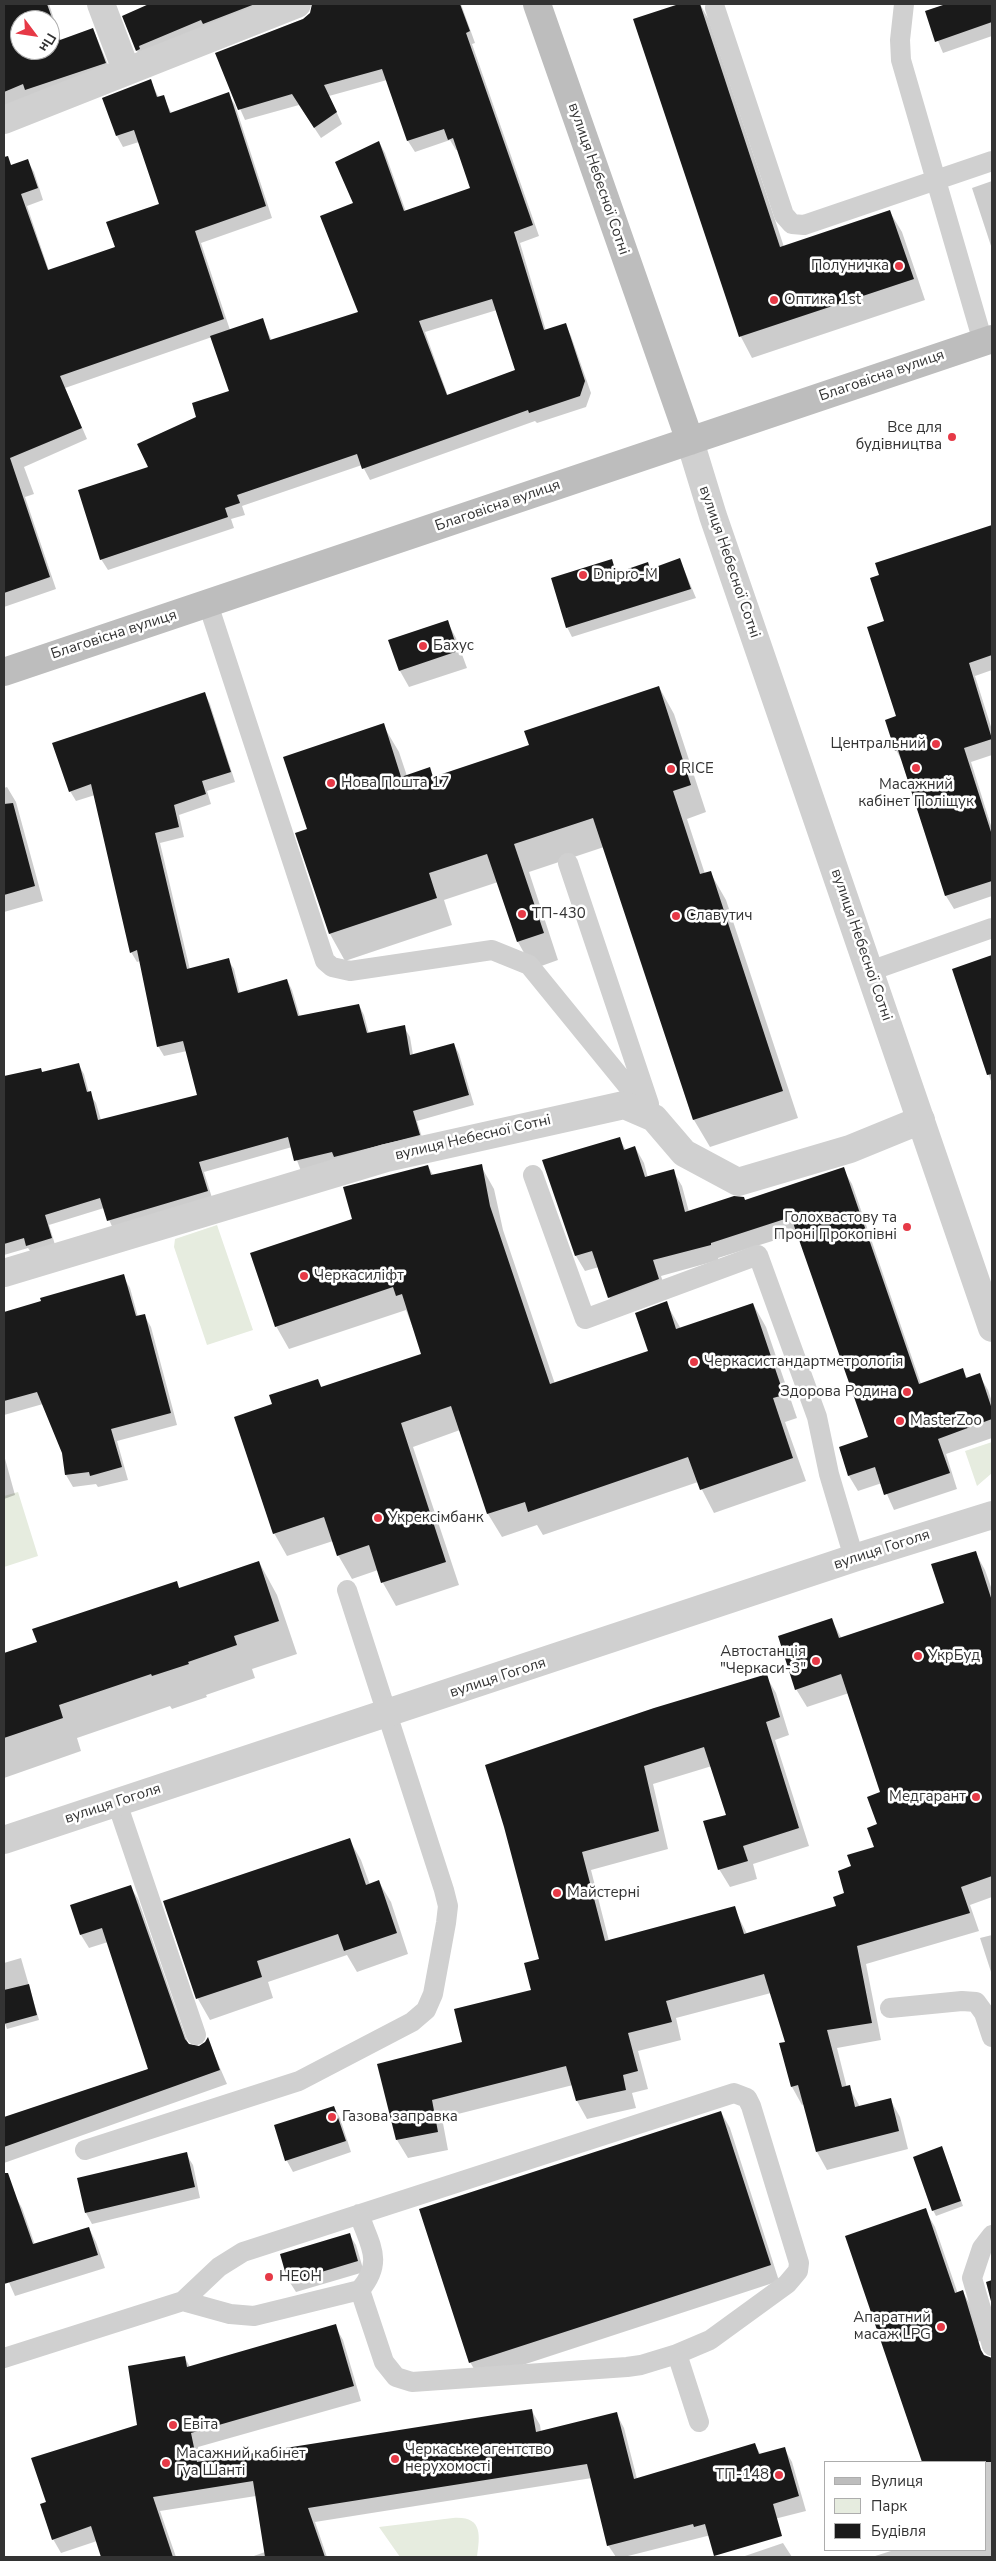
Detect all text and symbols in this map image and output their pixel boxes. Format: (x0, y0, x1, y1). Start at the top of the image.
north arrow (10, 10, 60, 60)
text: Пн (34, 29, 61, 56)
street label: вулиця Небесної Сотні (564, 101, 632, 257)
place label: Полуничка (811, 257, 889, 275)
marker: Полуничка (893, 260, 905, 272)
place label: Оптика 1st (784, 291, 861, 309)
marker: Оптика 1st (768, 294, 780, 306)
street label: Благовісна вулиця (817, 346, 947, 406)
place label: Все для будівництва (856, 419, 942, 454)
marker: Все для будівництва (946, 431, 958, 443)
street label: Благовісна вулиця (433, 476, 563, 536)
street label: вулиця Небесної Сотні (695, 484, 763, 640)
place label: Dnipro-M (593, 566, 658, 584)
marker: Dnipro-M (577, 569, 589, 581)
street label: Благовісна вулиця (49, 606, 179, 664)
place label: Бахус (433, 637, 474, 655)
marker: Бахус (417, 640, 429, 652)
place label: Центральний (831, 735, 926, 753)
marker: Центральний (930, 738, 942, 750)
place label: RICE (681, 760, 714, 778)
marker: Масажний кабінет Поліщук (910, 762, 922, 774)
marker: RICE (665, 763, 677, 775)
place label: Нова Пошта 17 (341, 774, 449, 792)
place label: Масажний кабінет Поліщук (858, 776, 974, 811)
marker: Нова Пошта 17 (325, 777, 337, 789)
street label: вулиця Небесної Сотні (827, 867, 895, 1023)
place label: ТП-430 (532, 905, 586, 923)
place label: Славутич (686, 907, 753, 925)
marker: ТП-430 (516, 908, 528, 920)
marker: Славутич (670, 910, 682, 922)
street label: вулиця Небесної Сотні (393, 1111, 553, 1165)
place label: Голохвастову та Проні Прокопівні (774, 1209, 897, 1244)
marker: Голохвастову та Проні Прокопівні (901, 1221, 913, 1233)
place label: Черкасиліфт (314, 1267, 404, 1285)
marker: Черкасиліфт (298, 1270, 310, 1282)
place label: Черкасистандартметрологія (704, 1353, 903, 1371)
marker: Черкасистандартметрологія (688, 1356, 700, 1368)
place label: Здорова Родина (780, 1383, 897, 1401)
marker: Здорова Родина (901, 1386, 913, 1398)
place label: MasterZoo (910, 1412, 982, 1430)
marker: MasterZoo (894, 1415, 906, 1427)
place label: Укрексімбанк (388, 1509, 484, 1527)
marker: Укрексімбанк (372, 1512, 384, 1524)
street label: вулиця Гоголя (832, 1526, 932, 1574)
place label: Автостанція "Черкаси-3" (720, 1643, 806, 1678)
place label: УкрБуд (928, 1647, 980, 1665)
marker: УкрБуд (912, 1650, 924, 1662)
street label: вулиця Гоголя (448, 1654, 548, 1702)
marker: Автостанція "Черкаси-3" (810, 1655, 822, 1667)
street label: вулиця Гоголя (63, 1780, 163, 1828)
place label: Медгарант (889, 1788, 966, 1806)
marker: Медгарант (970, 1791, 982, 1803)
place label: Майстерні (567, 1884, 640, 1902)
marker: Майстерні (551, 1887, 563, 1899)
place label: Газова заправка (342, 2108, 458, 2126)
marker: Газова заправка (326, 2111, 338, 2123)
place label: НЕОН (279, 2268, 322, 2286)
marker: НЕОН (263, 2271, 275, 2283)
place label: Апаратний масаж LPG (853, 2309, 931, 2344)
marker: Апаратний масаж LPG (935, 2321, 947, 2333)
place label: Евіта (183, 2416, 218, 2434)
marker: Евіта (167, 2419, 179, 2431)
place label: Черкаське агентство нерухомості (405, 2441, 552, 2476)
place label: Масажний кабінет Гуа Шанті (176, 2445, 306, 2480)
marker: Черкаське агентство нерухомості (389, 2453, 401, 2465)
marker: Масажний кабінет Гуа Шанті (160, 2457, 172, 2469)
legend (824, 2461, 986, 2551)
place label: ТП-148 (715, 2466, 769, 2484)
marker: ТП-148 (773, 2469, 785, 2481)
text: Вулиця (871, 2471, 923, 2491)
text: Парк (871, 2496, 907, 2516)
text: Будівля (871, 2521, 926, 2541)

